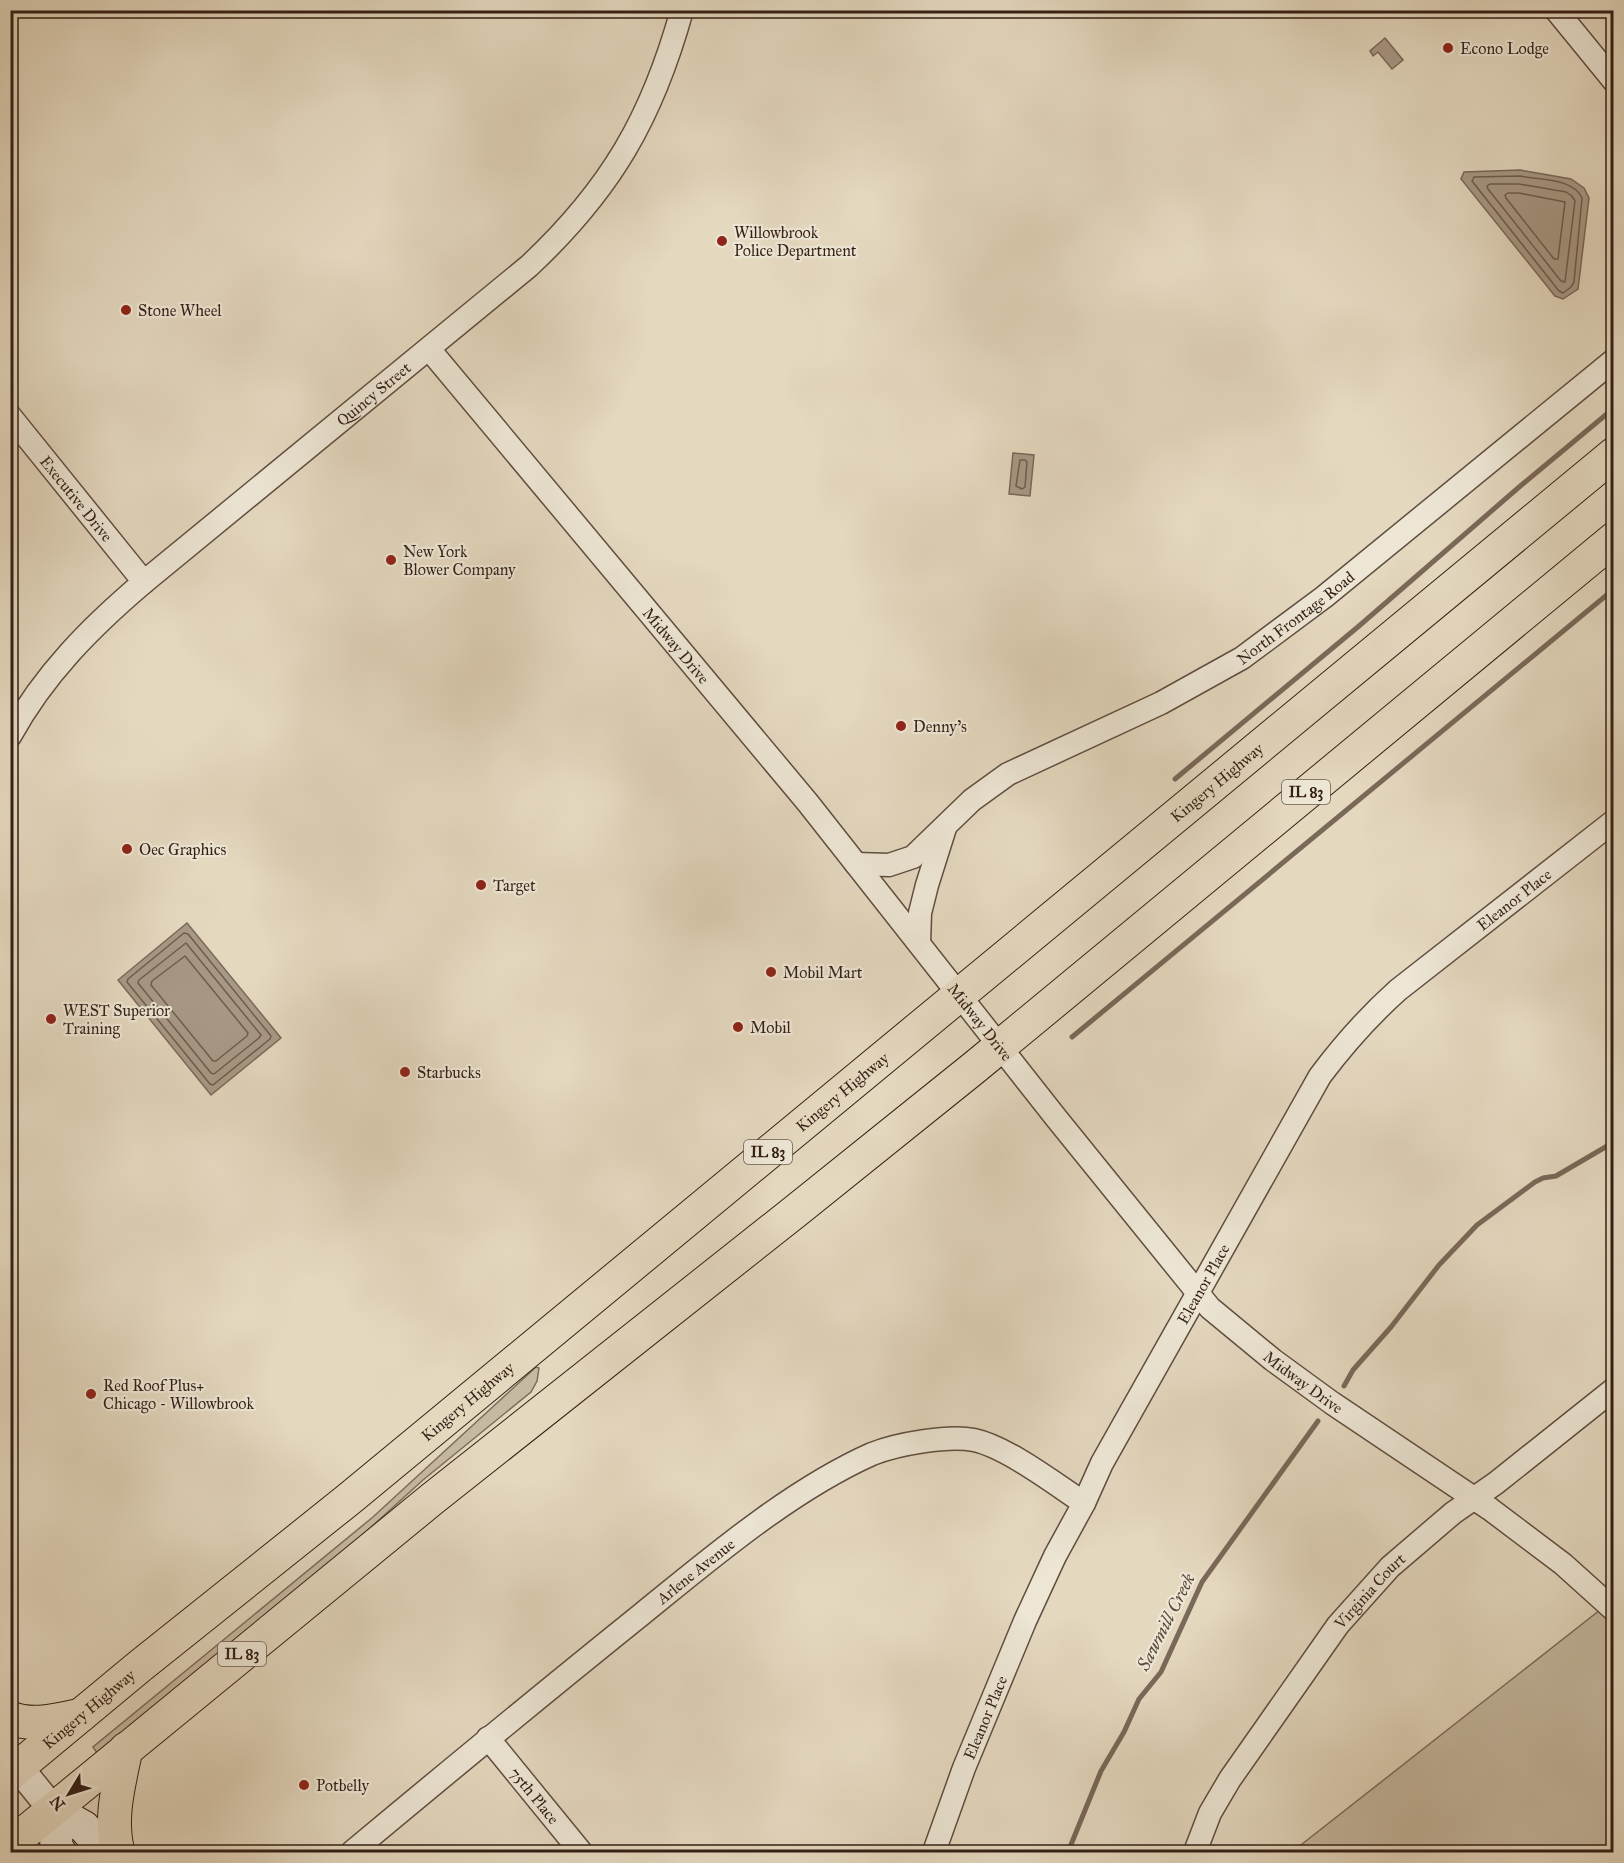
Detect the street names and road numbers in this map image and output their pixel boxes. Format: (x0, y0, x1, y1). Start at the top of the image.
street label: Quincy Street (332, 358, 415, 430)
street label: Executive Drive (36, 452, 117, 546)
street label: North Frontage Road (1233, 567, 1358, 668)
street label: Midway Drive (639, 603, 714, 688)
street label: Kingery Highway (1167, 738, 1267, 826)
road number: IL 83 (1282, 780, 1330, 804)
street label: Eleanor Place (1473, 864, 1555, 934)
street label: Midway Drive (944, 979, 1017, 1065)
street label: Kingery Highway (792, 1048, 893, 1136)
road number: IL 83 (744, 1140, 792, 1164)
street label: Eleanor Place (1173, 1240, 1233, 1327)
street label: Midway Drive (1260, 1347, 1347, 1417)
street label: Kingery Highway (417, 1357, 518, 1445)
street label: Arlene Avenue (652, 1534, 739, 1608)
street label: Virginia Court (1329, 1549, 1409, 1633)
road number: IL 83 (218, 1642, 266, 1666)
street label: Kingery Highway (38, 1665, 139, 1753)
street label: Eleanor Place (959, 1672, 1011, 1762)
street label: 75th Place (506, 1763, 564, 1828)

